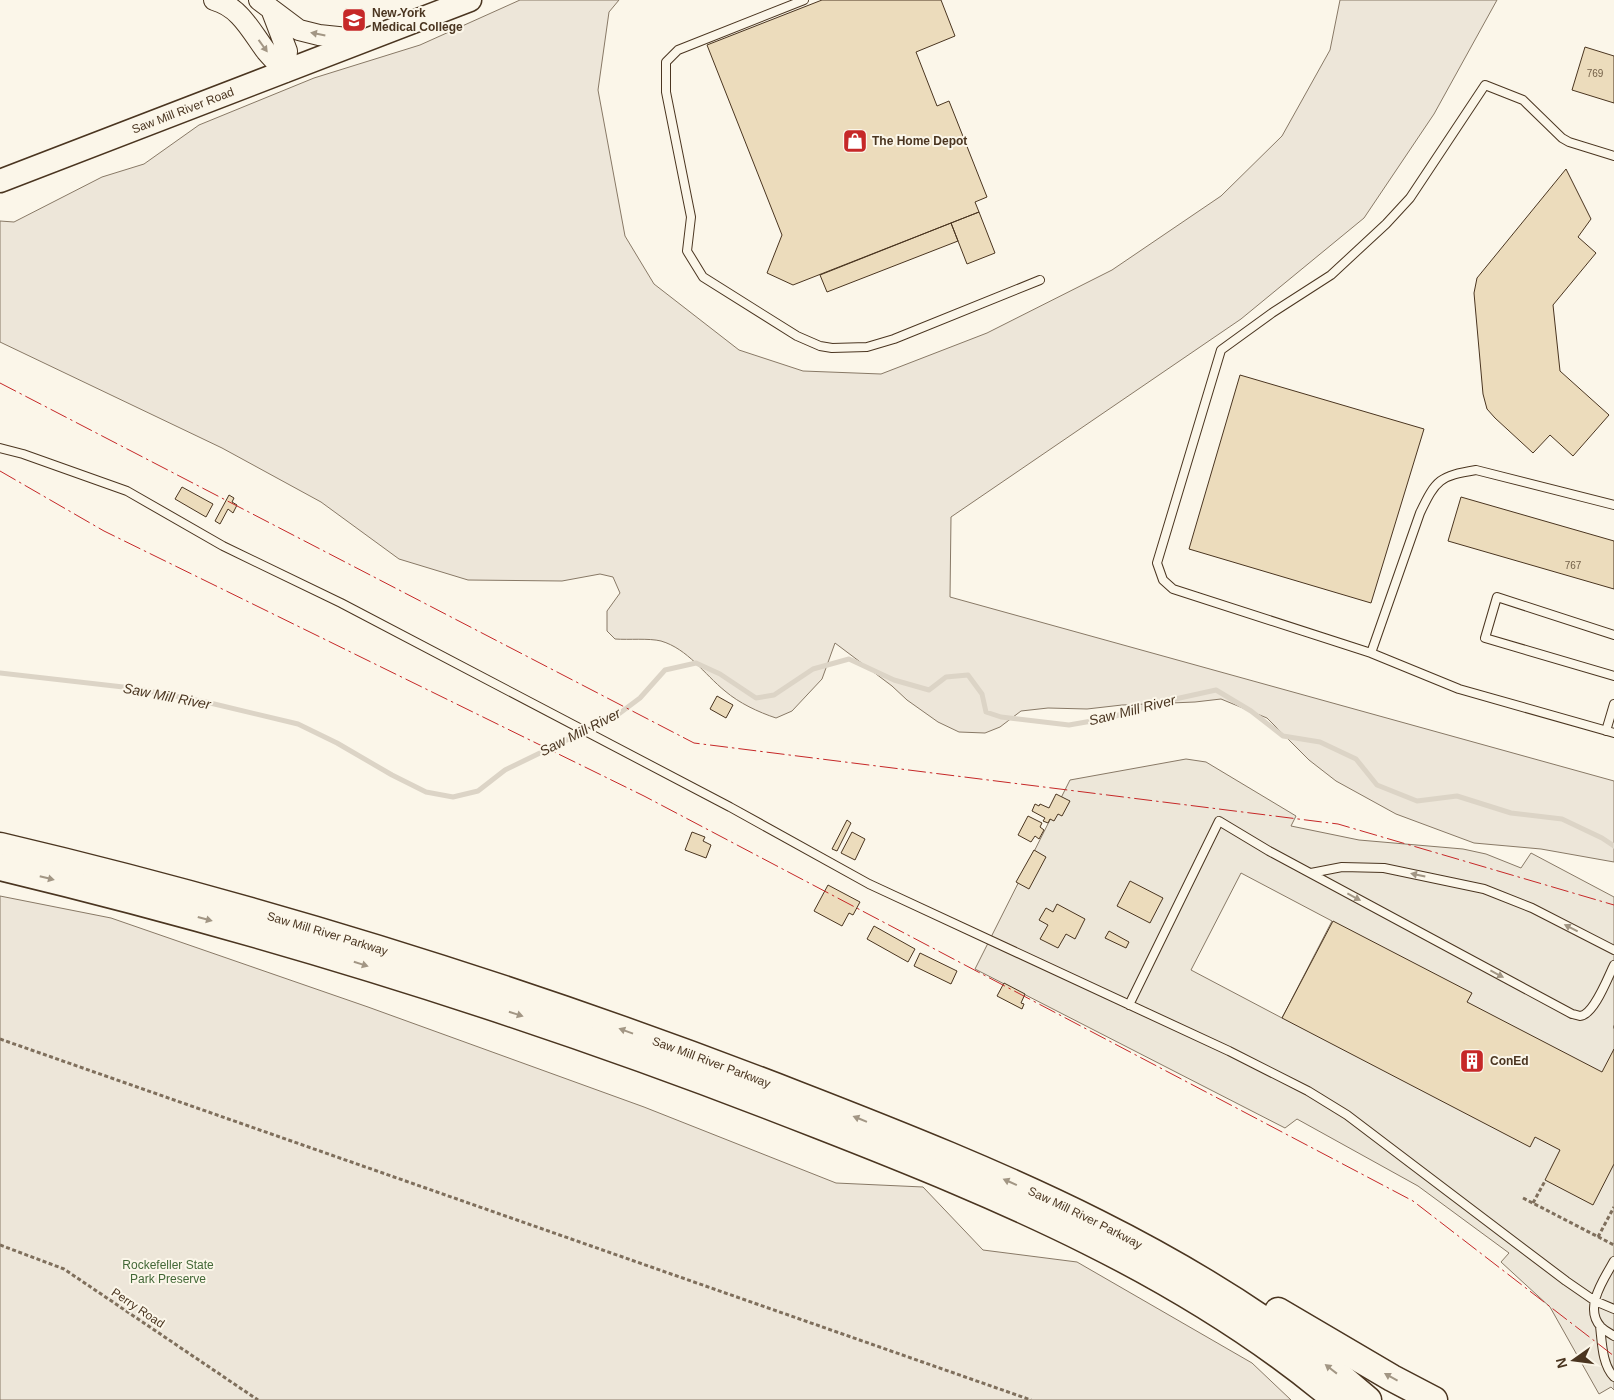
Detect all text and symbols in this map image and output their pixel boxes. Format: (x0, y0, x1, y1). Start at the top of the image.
place label: New York Medical College (372, 6, 463, 34)
school or university icon: New York Medical College (341, 7, 367, 33)
one-way arrow (310, 30, 326, 38)
one-way arrow (258, 39, 268, 53)
house number: 769 (1587, 68, 1604, 79)
street label: Saw Mill River Road (130, 85, 236, 137)
shop icon: The Home Depot (842, 128, 868, 154)
place label: The Home Depot (872, 134, 967, 148)
house number: 767 (1565, 560, 1582, 571)
water label: Saw Mill River (122, 680, 213, 713)
water label: Saw Mill River (1087, 691, 1178, 728)
water label: Saw Mill River (537, 704, 624, 759)
one-way arrow (1411, 871, 1426, 879)
one-way arrow (40, 874, 55, 882)
one-way arrow (1347, 892, 1361, 901)
street label: Saw Mill River Parkway (265, 909, 390, 958)
one-way arrow (197, 916, 212, 924)
one-way arrow (1563, 924, 1578, 932)
one-way arrow (353, 961, 368, 969)
one-way arrow (1490, 970, 1505, 978)
one-way arrow (508, 1011, 523, 1018)
one-way arrow (618, 1027, 633, 1035)
street label: Saw Mill River Parkway (650, 1034, 773, 1091)
building icon: ConEd (1459, 1048, 1485, 1074)
place label: ConEd (1490, 1054, 1529, 1068)
one-way arrow (853, 1115, 867, 1123)
one-way arrow (1003, 1178, 1017, 1186)
street label: Saw Mill River Parkway (1026, 1184, 1145, 1252)
park label: Rockefeller State Park Preserve (122, 1258, 214, 1286)
street label: Perry Road (109, 1285, 167, 1331)
north arrow (1549, 1335, 1599, 1385)
text: N (1552, 1356, 1570, 1370)
one-way arrow (1324, 1363, 1337, 1374)
one-way arrow (1383, 1373, 1398, 1381)

